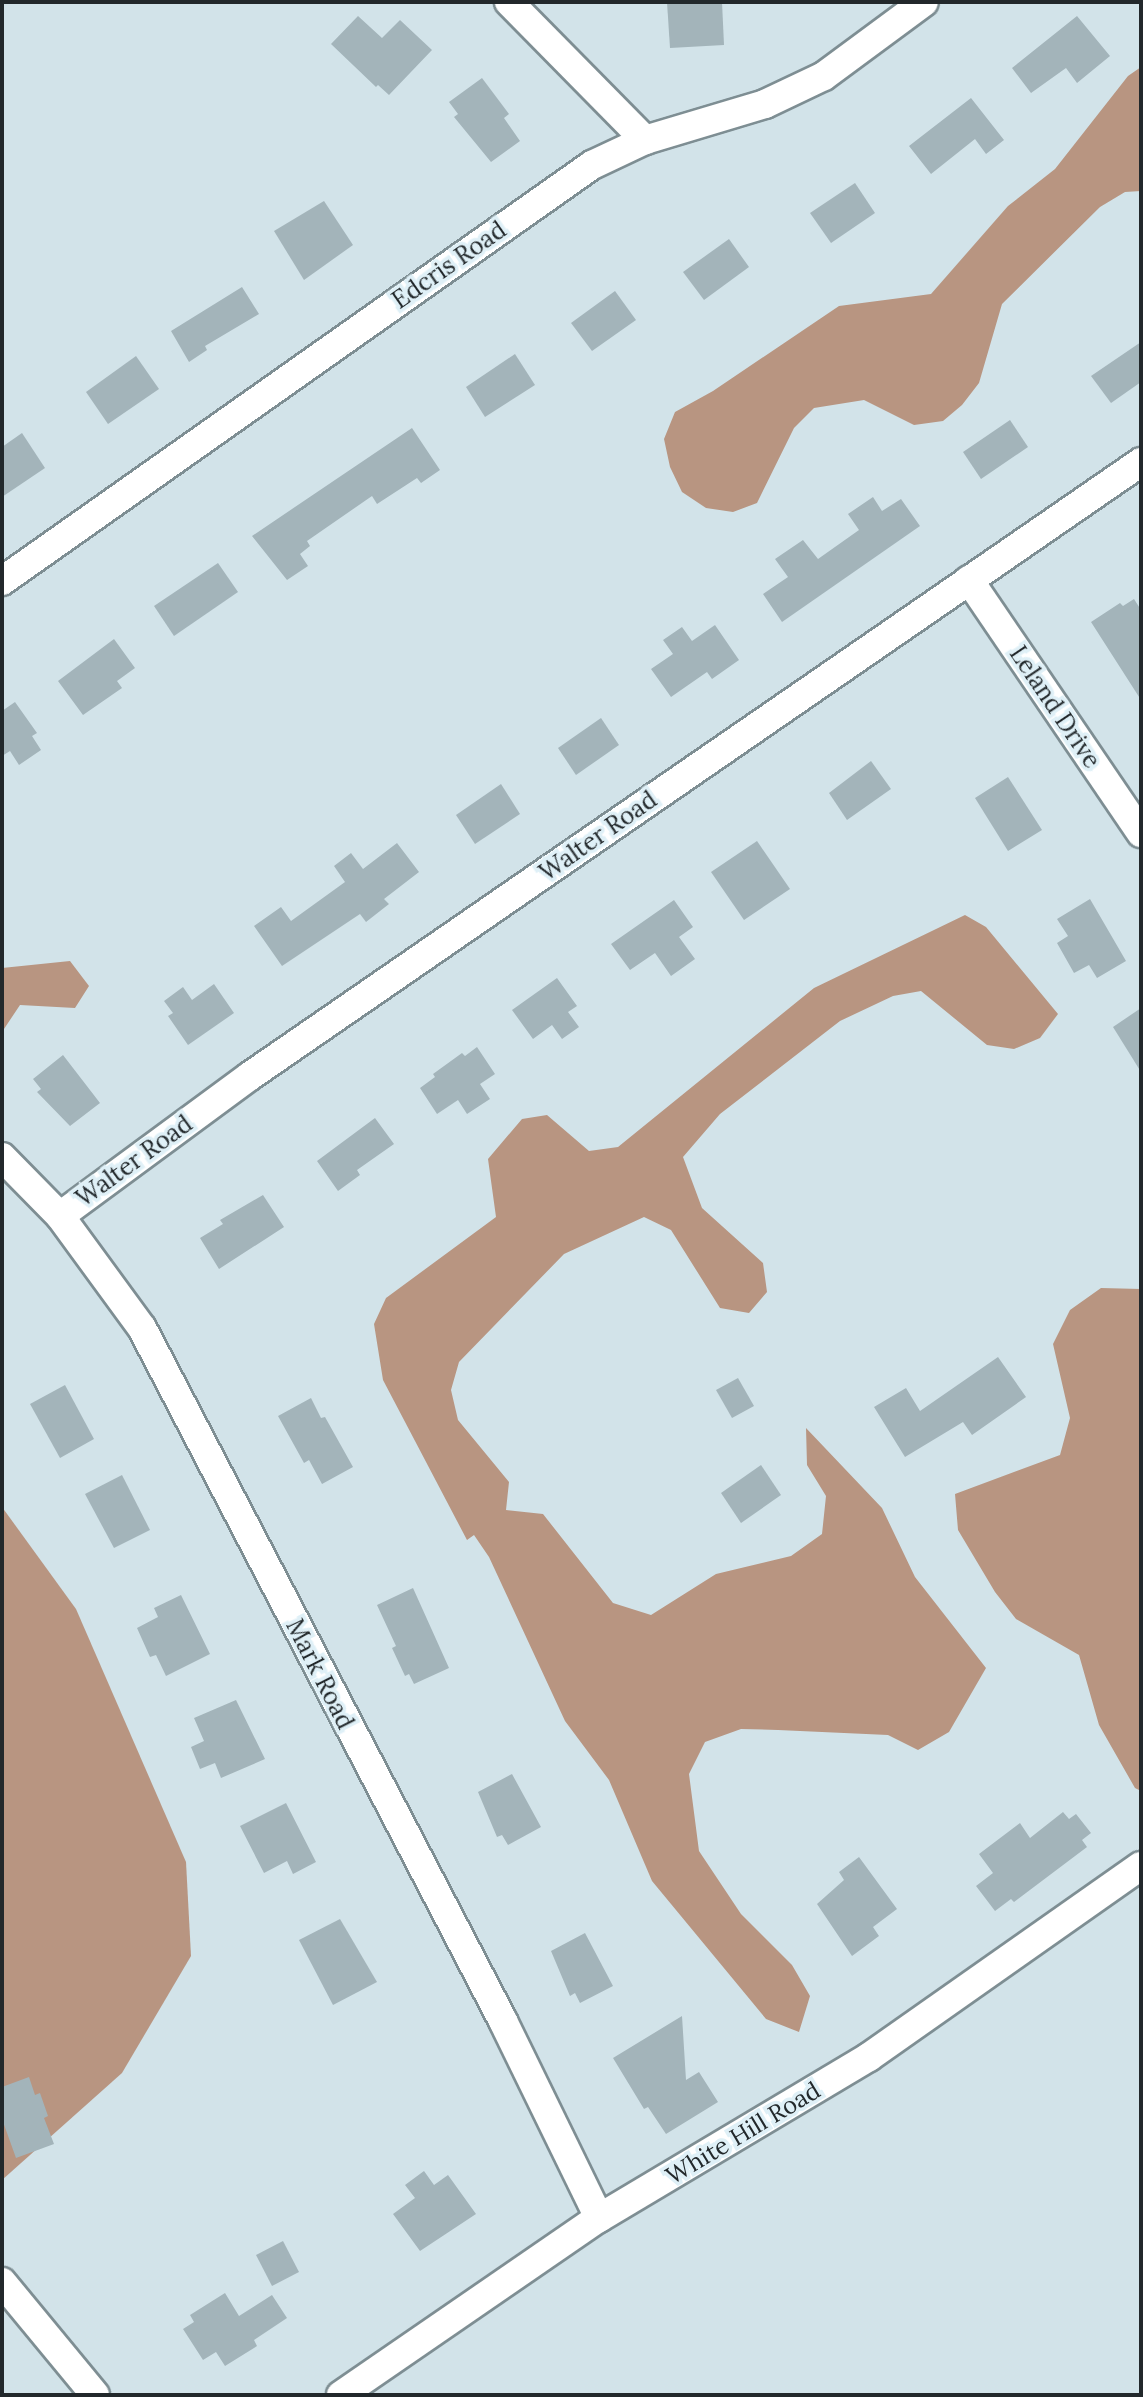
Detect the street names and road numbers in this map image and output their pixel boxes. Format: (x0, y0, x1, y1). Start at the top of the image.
street label: Edcris Road (387, 215, 511, 315)
street label: Leland Drive (1004, 640, 1106, 774)
street label: Walter Road (534, 785, 662, 887)
street label: Walter Road (70, 1109, 198, 1213)
street label: Mark Road (280, 1614, 360, 1734)
street label: White Hill Road (661, 2076, 825, 2190)

